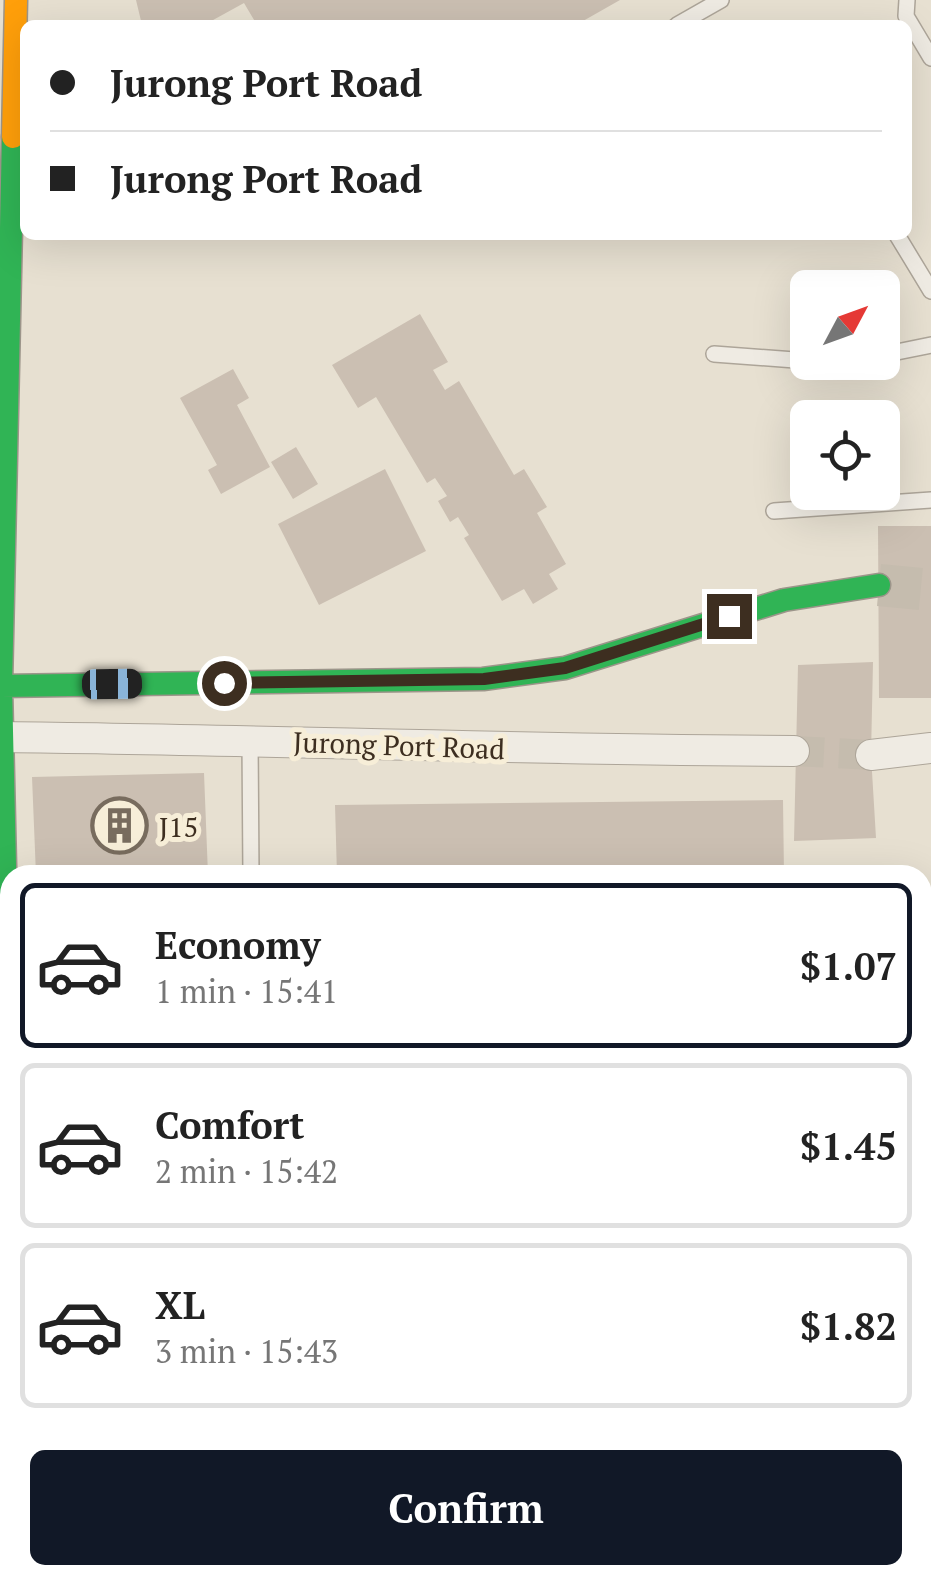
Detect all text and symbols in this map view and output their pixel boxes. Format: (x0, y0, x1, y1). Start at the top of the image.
text: Jurong Port Road (110, 58, 422, 108)
text: Jurong Port Road (110, 154, 422, 204)
north arrow (790, 270, 900, 380)
map controls (790, 270, 900, 510)
button: locate (790, 400, 900, 510)
route end (707, 594, 752, 639)
route start (202, 661, 247, 706)
car (82, 668, 142, 700)
street label: Jurong Port Road (293, 723, 505, 767)
building icon: J15 (90, 796, 150, 856)
place label: J15 (159, 808, 198, 845)
text: Economy (155, 920, 321, 970)
icon: car (35, 921, 125, 1011)
text: $1.07 (800, 941, 897, 991)
text: 1 min · 15:41 (155, 970, 338, 1012)
text: Comfort (155, 1100, 304, 1150)
icon: car (35, 1101, 125, 1191)
text: $1.45 (800, 1121, 897, 1171)
text: 2 min · 15:42 (155, 1150, 338, 1192)
text: XL (155, 1280, 205, 1330)
icon: car (35, 1281, 125, 1371)
text: $1.82 (800, 1301, 897, 1351)
text: 3 min · 15:43 (155, 1330, 338, 1372)
button: Confirm (30, 1450, 902, 1565)

